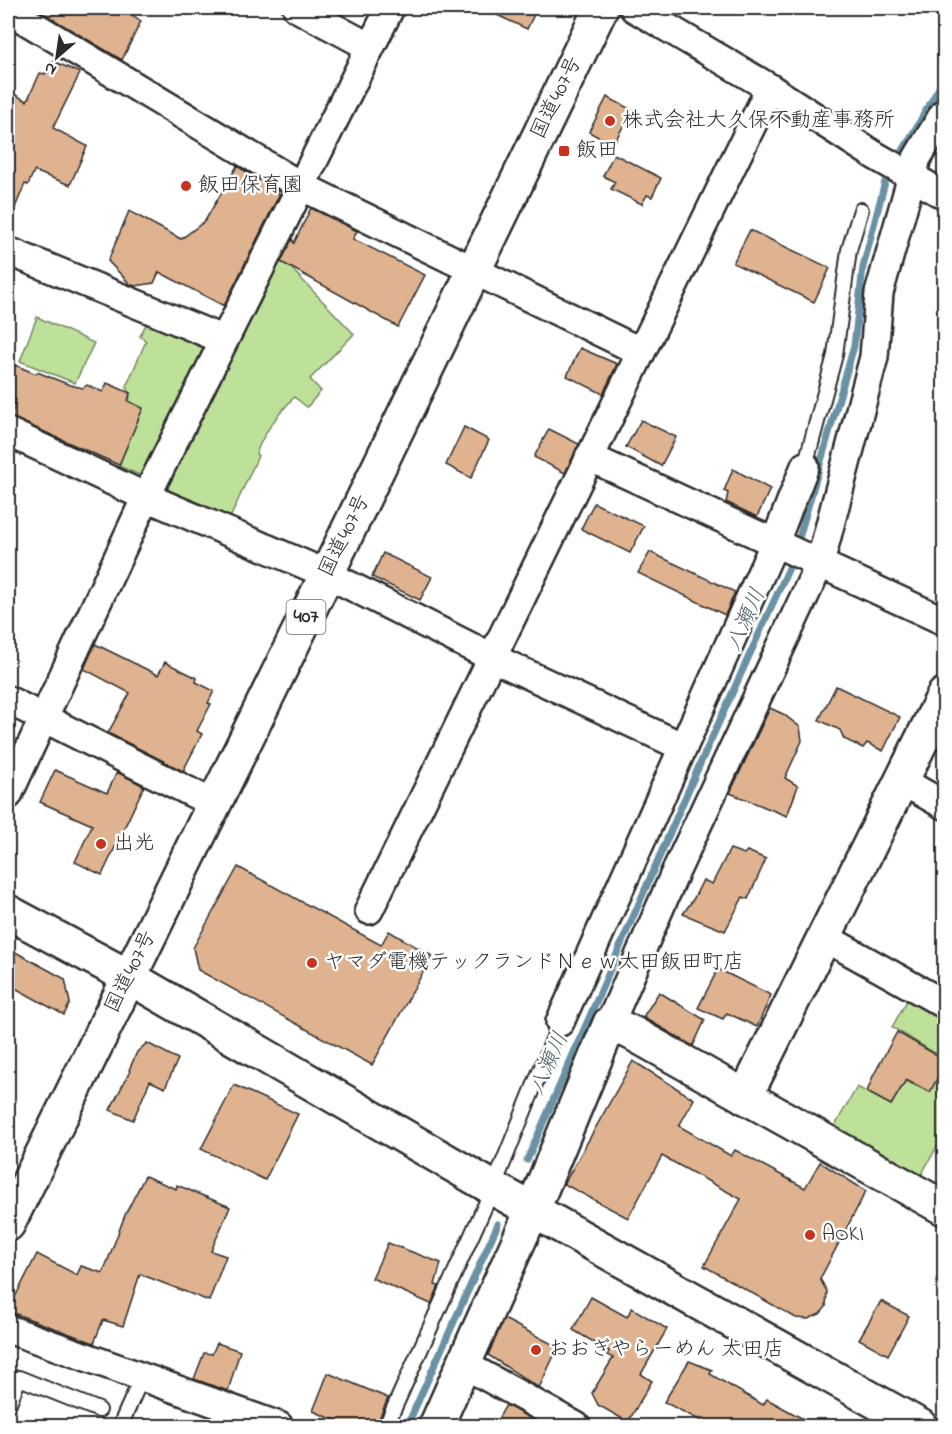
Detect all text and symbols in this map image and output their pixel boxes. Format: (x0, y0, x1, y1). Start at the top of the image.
north arrow (27, 27, 87, 87)
street label: 国道407号 (524, 51, 590, 145)
text: N (40, 55, 61, 81)
place label: 株式会社大久保不動産事務所 (622, 106, 895, 136)
marker: 株式会社大久保不動産事務所 (603, 114, 617, 128)
place label: 飯田 (576, 136, 618, 166)
marker: 飯田 (557, 144, 571, 158)
place label: 飯田保育園 (198, 171, 303, 201)
marker: 飯田保育園 (179, 179, 193, 193)
street label: 国道407号 (312, 489, 378, 583)
water label: 八瀬川 (719, 583, 775, 657)
road number: 407 (286, 600, 326, 634)
place label: 出光 (113, 829, 155, 859)
marker: 出光 (94, 837, 108, 851)
street label: 国道407号 (98, 925, 164, 1019)
place label: ヤマダ電機テックランドＮｅｗ太田飯田町店 (324, 948, 744, 978)
marker: ヤマダ電機テックランドＮｅｗ太田飯田町店 (305, 956, 319, 970)
water label: 八瀬川 (522, 1027, 578, 1101)
place label: AOKI (822, 1220, 864, 1250)
marker: AOKI (803, 1228, 817, 1242)
place label: おおぎやらーめん 太田店 (548, 1335, 784, 1365)
marker: おおぎやらーめん 太田店 (529, 1343, 543, 1357)

